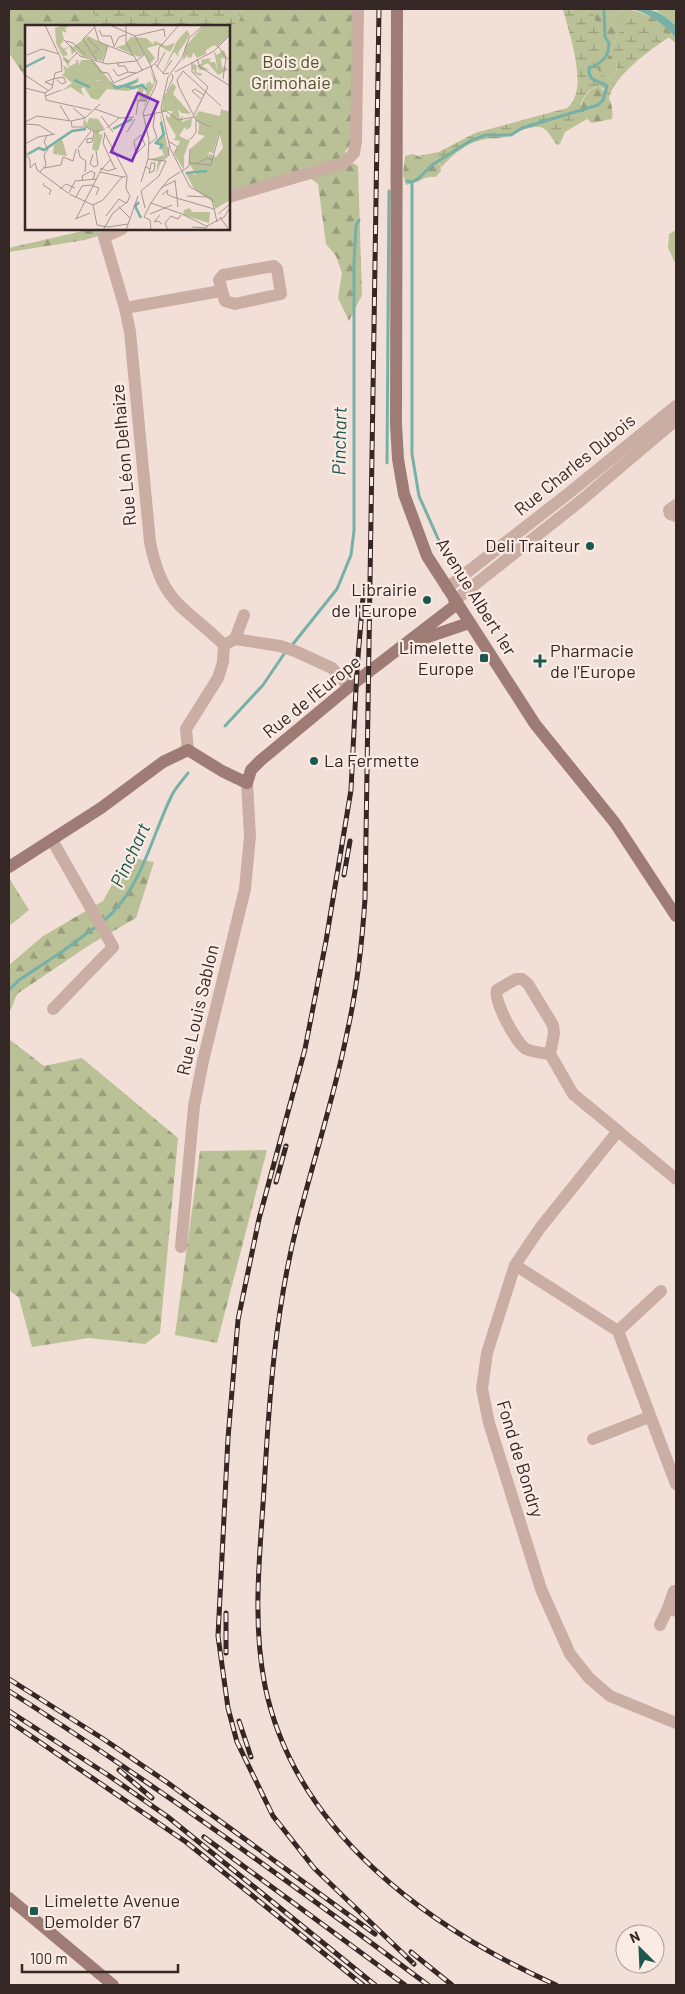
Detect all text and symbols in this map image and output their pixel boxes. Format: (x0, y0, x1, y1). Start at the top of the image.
inset map (25, 25, 230, 230)
park label: Bois de Grimohaie (251, 50, 331, 93)
street label: Rue Léon Delhaize (106, 383, 140, 527)
water label: Pinchart (326, 406, 351, 476)
street label: Rue Charles Dubois (509, 409, 639, 520)
street label: Avenue Albert 1er (432, 534, 522, 660)
place label: Deli Traiteur (485, 534, 580, 556)
marker: Deli Traiteur (584, 540, 596, 552)
place label: Librairie de l'Europe (331, 578, 417, 621)
marker: Librairie de l'Europe (421, 594, 433, 606)
place label: Limelette Europe (399, 636, 474, 679)
place label: Pharmacie de l'Europe (550, 639, 636, 682)
street label: Rue de l'Europe (258, 650, 365, 742)
marker: Limelette Europe (478, 652, 490, 664)
marker: Pharmacie de l'Europe (534, 655, 546, 667)
place label: La Fermette (324, 749, 419, 771)
marker: La Fermette (308, 755, 320, 767)
water label: Pinchart (105, 819, 155, 891)
street label: Rue Louis Sablon (171, 942, 223, 1077)
street label: Fond de Bondry (493, 1398, 549, 1520)
place label: Limelette Avenue Demolder 67 (44, 1889, 180, 1932)
marker: Limelette Avenue Demolder 67 (28, 1905, 40, 1917)
north arrow (615, 1924, 665, 1974)
text: N (627, 1927, 642, 1946)
scale bar (22, 1942, 179, 1974)
text: 100 m (30, 1949, 68, 1967)

